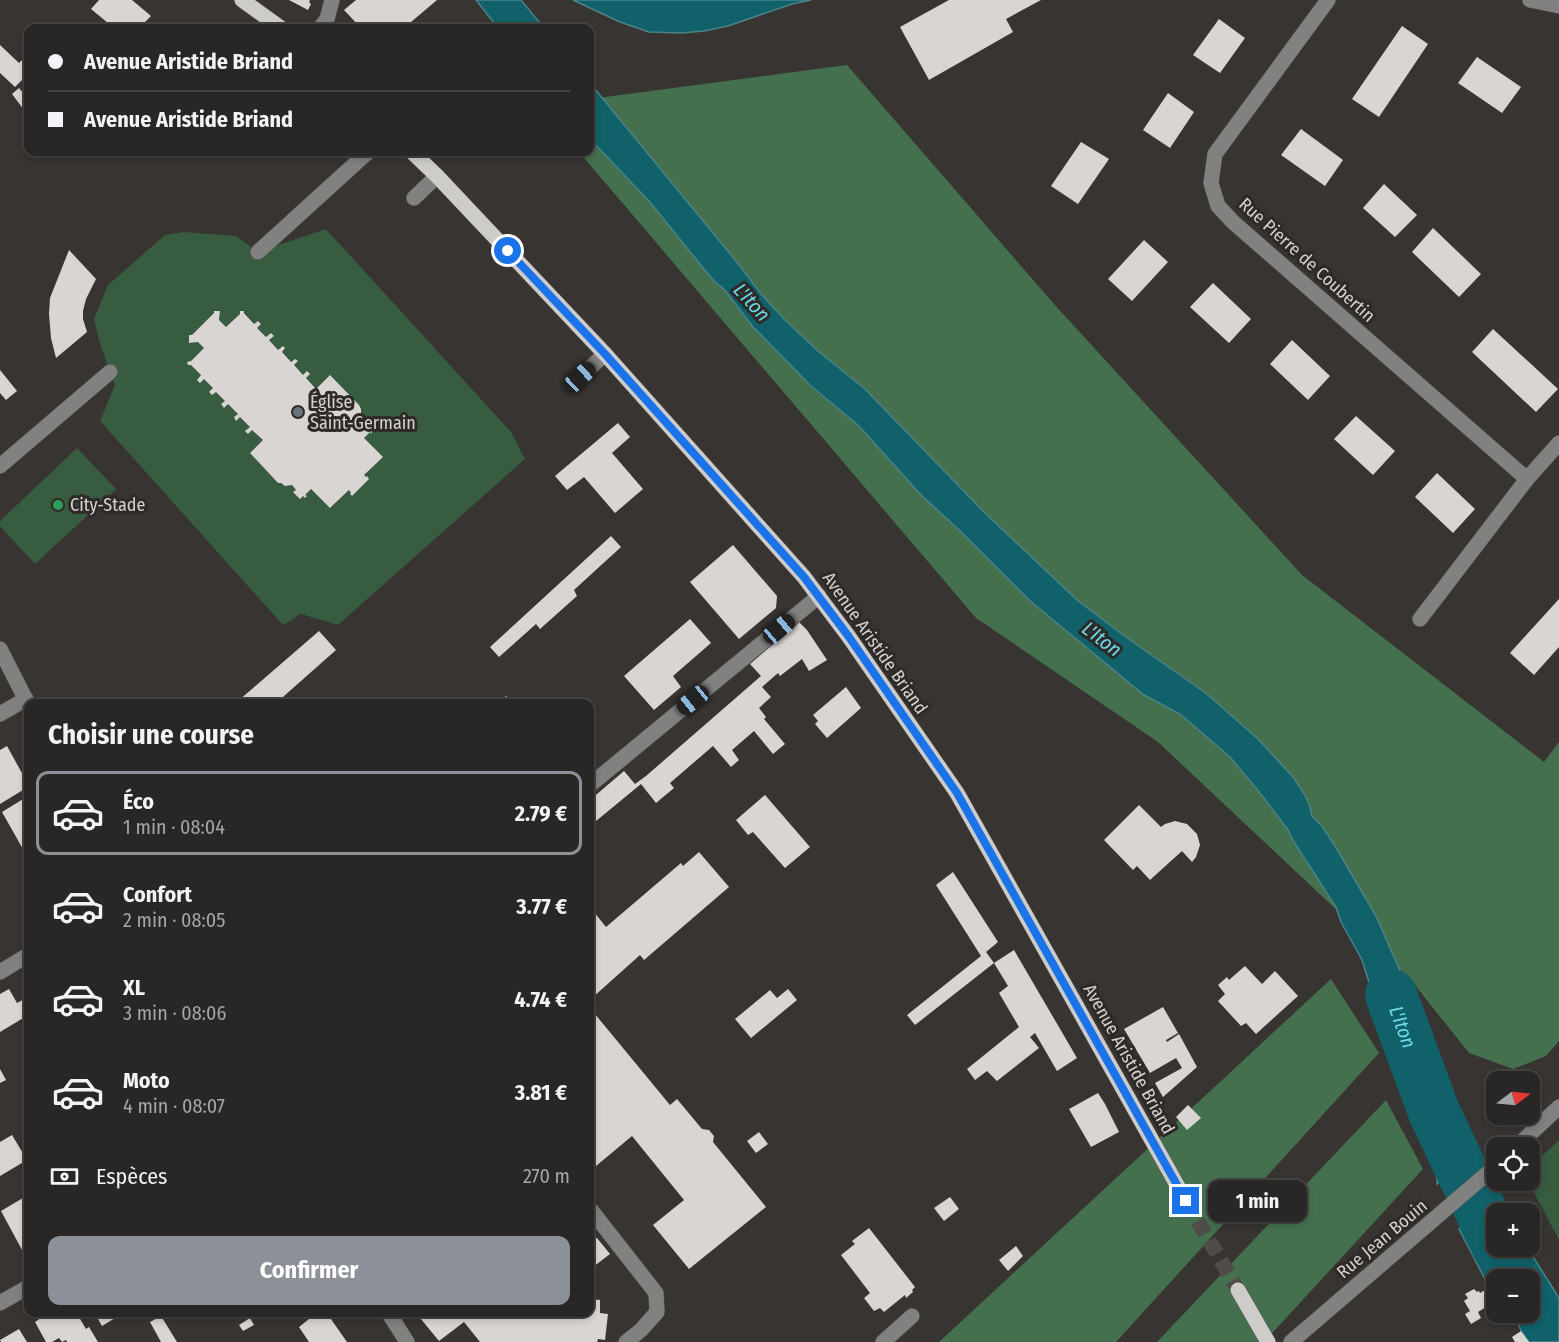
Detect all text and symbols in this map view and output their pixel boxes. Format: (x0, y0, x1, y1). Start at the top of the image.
text: Avenue Aristide Briand (84, 48, 293, 75)
text: Avenue Aristide Briand (84, 106, 293, 133)
street label: Rue Pierre de Coubertin (1234, 193, 1380, 327)
route start (494, 237, 521, 264)
water label: L'Iton (729, 278, 775, 326)
car (561, 358, 599, 396)
place label: Église Saint-Germain (310, 390, 416, 434)
marker: Église Saint-Germain (291, 405, 305, 419)
place label: City-Stade (70, 494, 145, 516)
marker: City-Stade (51, 498, 65, 512)
street label: Avenue Aristide Briand (818, 568, 932, 718)
car (759, 611, 799, 647)
water label: L'Iton (1078, 616, 1126, 662)
car (673, 682, 713, 718)
text: Choisir une course (48, 719, 254, 751)
icon: car (51, 786, 105, 840)
text: Éco (123, 788, 154, 815)
text: 2.79 € (515, 800, 567, 827)
text: 1 min · 08:04 (123, 815, 225, 839)
icon: car (51, 879, 105, 933)
text: Confort (123, 881, 192, 908)
text: 3.77 € (516, 893, 567, 920)
text: 2 min · 08:05 (123, 908, 225, 932)
icon: car (51, 972, 105, 1026)
text: XL (123, 974, 145, 1001)
street label: Avenue Aristide Briand (1079, 980, 1179, 1138)
text: 4.74 € (514, 986, 567, 1013)
text: 3 min · 08:06 (123, 1001, 226, 1025)
water label: L'Iton (1384, 1003, 1421, 1051)
icon: car (51, 1065, 105, 1119)
text: Moto (123, 1067, 170, 1094)
north arrow (1486, 1071, 1540, 1125)
map controls (1486, 1071, 1540, 1323)
text: 3.81 € (515, 1079, 567, 1106)
text: 4 min · 08:07 (123, 1094, 225, 1118)
button: locate (1486, 1137, 1540, 1191)
icon: cash (48, 1160, 81, 1193)
text: Espèces (96, 1163, 167, 1190)
text: 270 m (523, 1164, 570, 1188)
callout: 1 min (1207, 1180, 1306, 1222)
route end (1172, 1187, 1199, 1214)
text: 1 min (1236, 1189, 1279, 1213)
street label: Rue Jean Bouin (1332, 1195, 1432, 1283)
button: + (1486, 1203, 1540, 1257)
button: Confirmer (48, 1236, 570, 1305)
button: − (1486, 1269, 1540, 1323)

